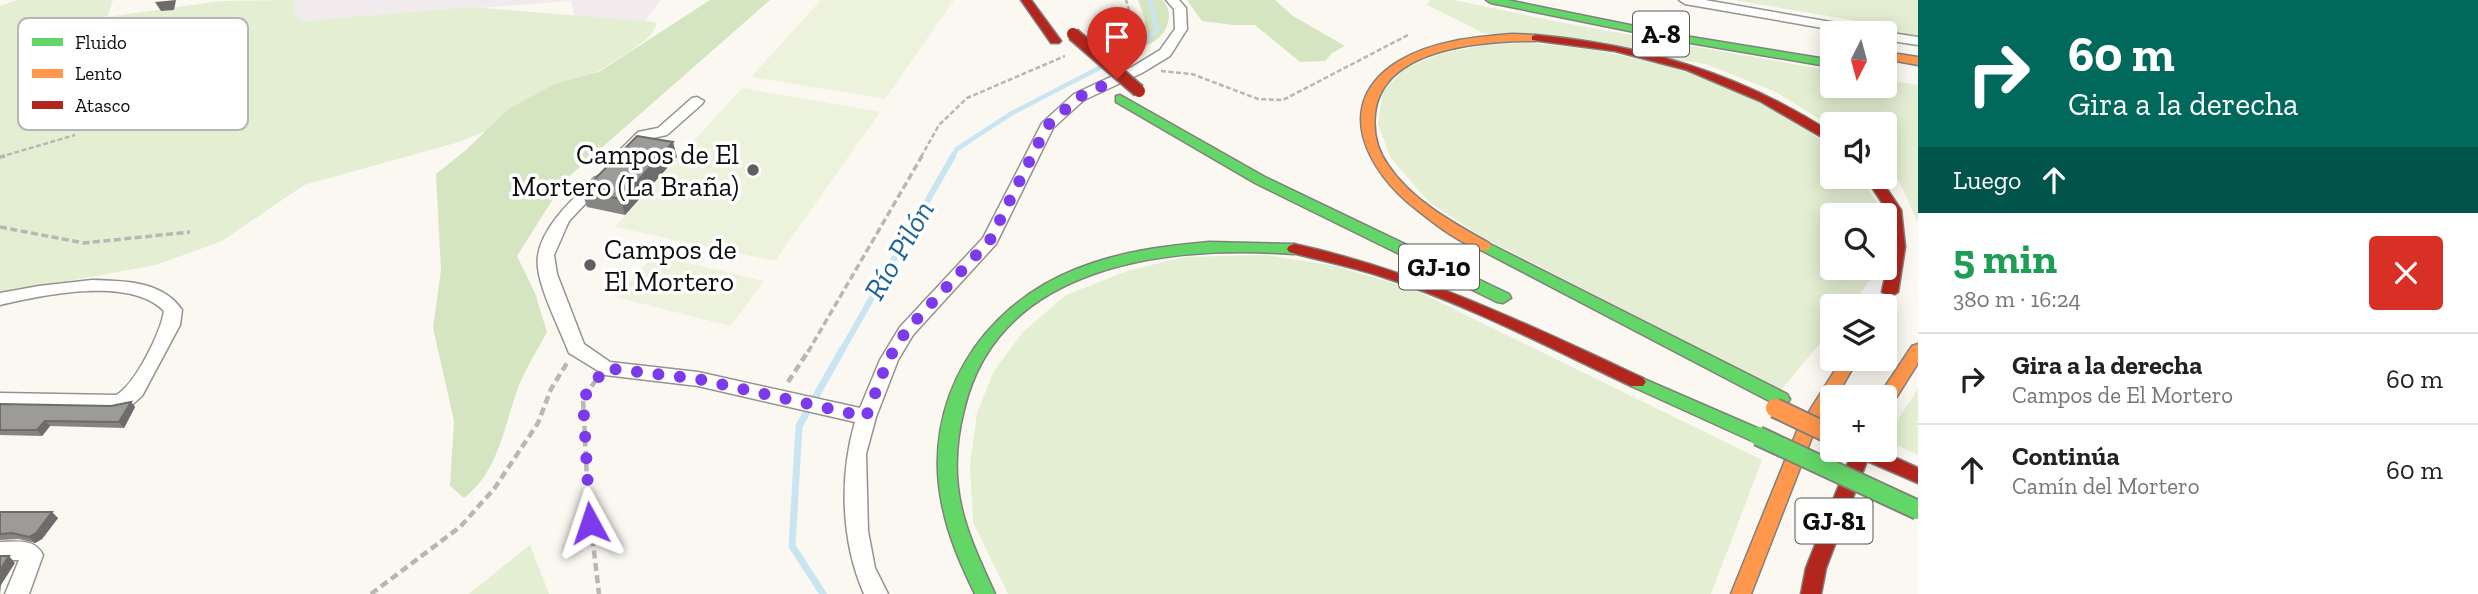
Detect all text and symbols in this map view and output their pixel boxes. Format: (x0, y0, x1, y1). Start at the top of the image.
pin (1087, 7, 1147, 79)
road number: A-8 (1633, 11, 1689, 56)
legend (18, 18, 248, 130)
icon: arrive (1098, 18, 1136, 56)
north arrow (1820, 21, 1897, 98)
map controls (1820, 21, 1897, 462)
text: 60 m (2068, 25, 2175, 84)
icon: right (1953, 28, 2044, 119)
text: Fluido (75, 31, 127, 54)
text: Lento (75, 62, 122, 85)
text: Gira a la derecha (2068, 85, 2298, 123)
text: Atasco (75, 94, 130, 117)
button: sound (1820, 112, 1897, 189)
place label: Campos de El Mortero (La Braña) (511, 138, 739, 203)
icon: ahead (2035, 161, 2073, 199)
marker: Campos de El Mortero (La Braña) (745, 162, 761, 178)
text: Luego (1953, 164, 2021, 196)
water label: Río Pilón (856, 194, 942, 306)
button: search (1820, 203, 1897, 280)
place label: Campos de El Mortero (604, 233, 737, 298)
text: 5 min (1953, 233, 2057, 284)
button: close (2369, 236, 2443, 310)
road number: GJ-10 (1399, 244, 1479, 290)
marker: Campos de El Mortero (582, 257, 598, 273)
text: 380 m · 16:24 (1953, 285, 2081, 313)
button: layers (1820, 294, 1897, 371)
text: Gira a la derecha (2012, 349, 2202, 381)
icon: right (1953, 360, 1991, 398)
text: 60 m (2386, 363, 2443, 395)
text: Campos de El Mortero (2012, 381, 2233, 409)
button: + (1820, 385, 1897, 462)
text: Continúa (2012, 440, 2120, 472)
icon: ahead (1953, 451, 1991, 489)
text: 60 m (2386, 454, 2443, 486)
text: Camín del Mortero (2012, 472, 2199, 500)
position arrow (553, 486, 627, 560)
road number: GJ-81 (1796, 499, 1872, 544)

